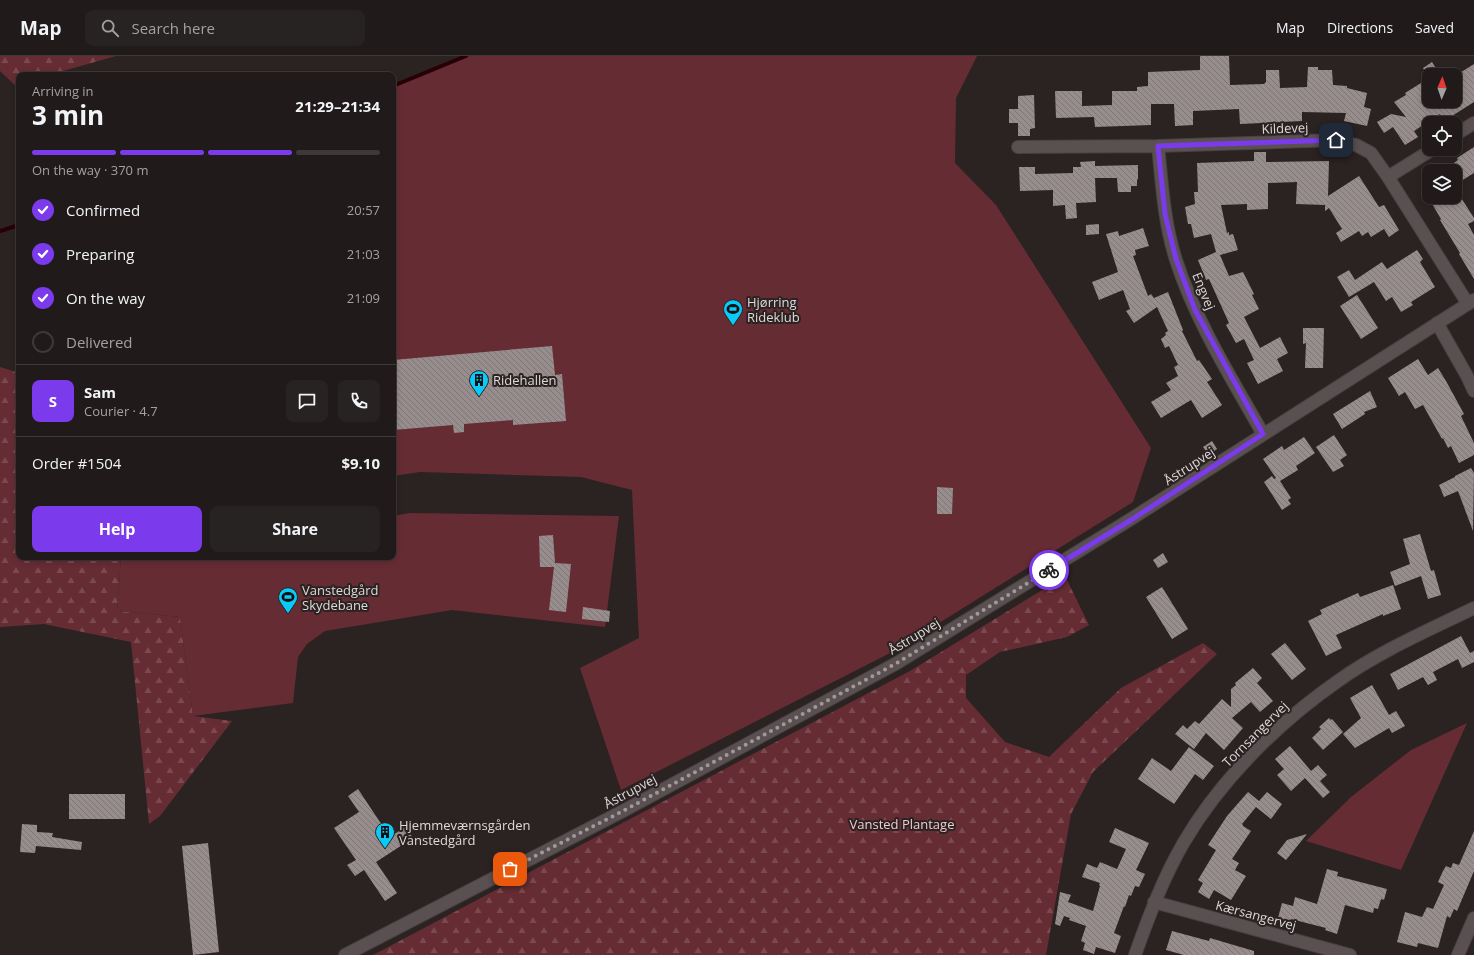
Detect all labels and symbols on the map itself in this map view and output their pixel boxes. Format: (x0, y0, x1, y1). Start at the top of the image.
north arrow (1422, 68, 1462, 108)
street label: Kildevej (1261, 118, 1309, 138)
pin (1319, 123, 1353, 157)
street label: Engvej (1188, 269, 1220, 313)
place label: Hjørring Rideklub (747, 293, 800, 326)
sports icon: Hjørring Rideklub (722, 298, 744, 326)
building icon: Ridehallen (468, 369, 490, 397)
place label: Ridehallen (493, 371, 557, 389)
street label: Åstrupvej (1160, 443, 1218, 489)
courier (1029, 550, 1069, 590)
place label: Vanstedgård Skydebane (302, 581, 379, 614)
sports icon: Vanstedgård Skydebane (277, 586, 299, 614)
street label: Åstrupvej (885, 614, 943, 658)
street label: Tornsangervej (1218, 697, 1292, 771)
street label: Åstrupvej (600, 770, 660, 812)
park label: Vansted Plantage (850, 815, 954, 833)
place label: Hjemmeværnsgården Vanstedgård (399, 816, 531, 849)
building icon: Hjemmeværnsgården Vanstedgård (374, 821, 396, 849)
pin (493, 852, 527, 886)
street label: Kærsangervej (1214, 896, 1298, 934)

